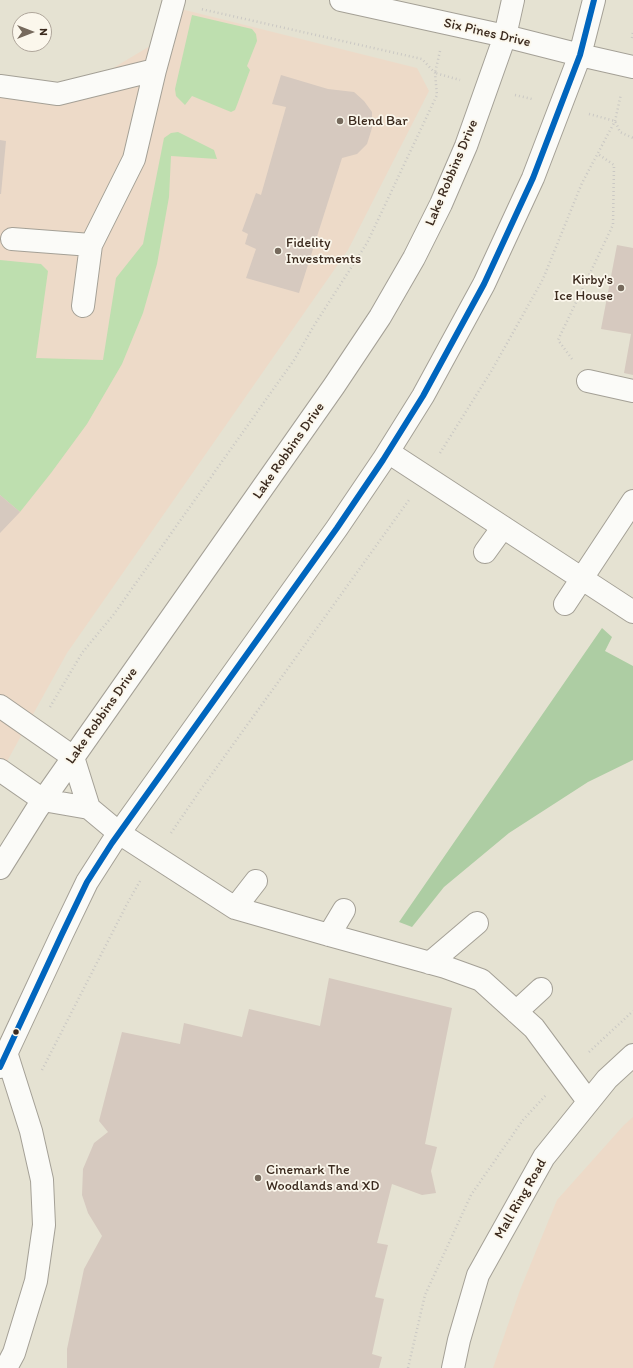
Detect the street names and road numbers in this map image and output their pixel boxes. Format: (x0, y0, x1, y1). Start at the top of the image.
street label: Six Pines Drive (442, 15, 532, 51)
street label: Lake Robbins Drive (422, 117, 482, 229)
street label: Lake Robbins Drive (249, 400, 329, 502)
street label: Lake Robbins Drive (62, 665, 142, 767)
street label: Mall Ring Road (491, 1156, 551, 1242)

